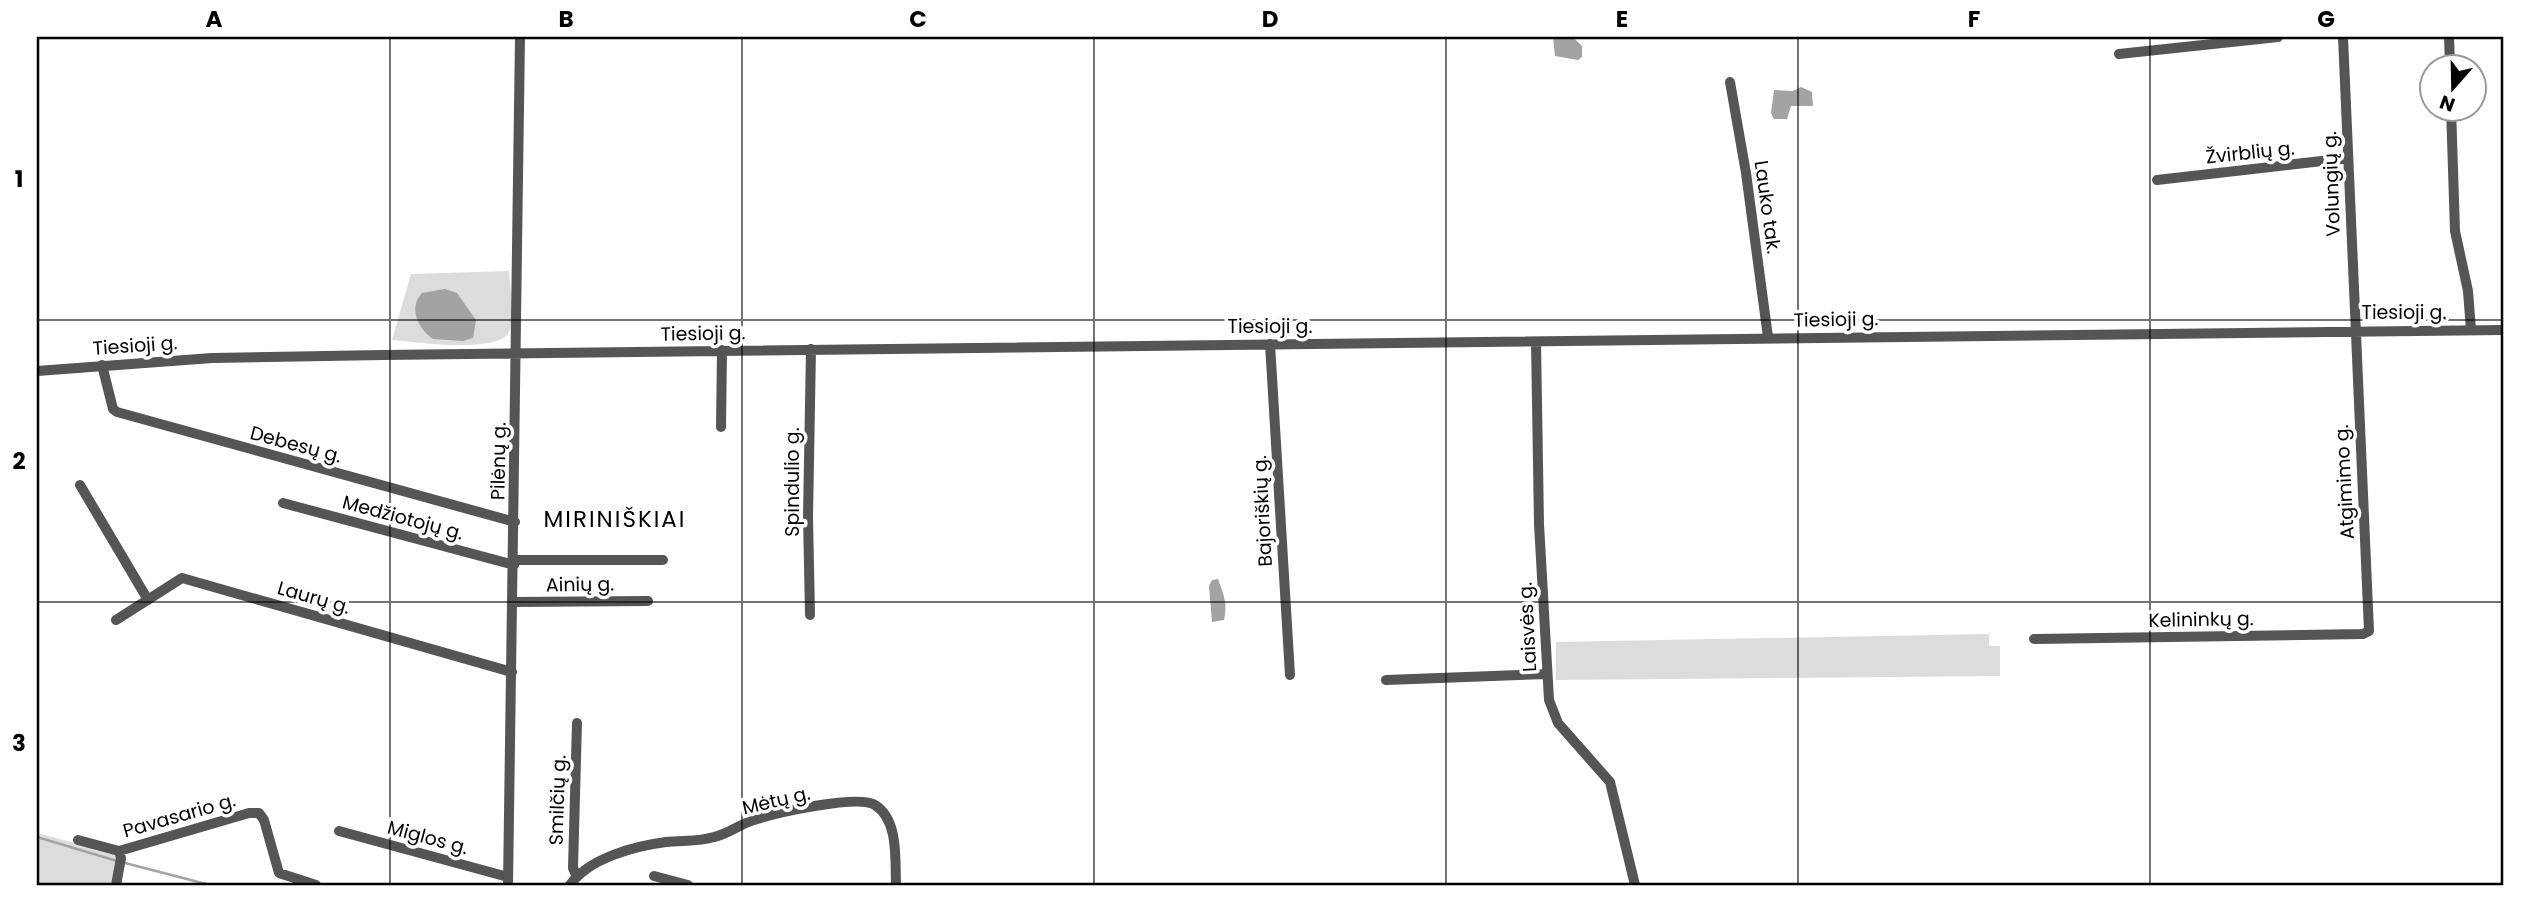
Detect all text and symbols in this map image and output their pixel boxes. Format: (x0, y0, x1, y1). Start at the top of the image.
text: A (206, 3, 223, 35)
text: B (558, 3, 574, 35)
text: C (909, 3, 927, 35)
text: D (1262, 3, 1278, 35)
text: E (1616, 3, 1628, 35)
text: F (1968, 3, 1980, 35)
text: G (2317, 3, 2335, 35)
north arrow (2418, 52, 2488, 122)
text: N (2436, 88, 2459, 119)
street label: Volungių g. (2316, 131, 2347, 237)
street label: Žvirblių g. (2204, 134, 2296, 171)
street label: Lauko tak. (1748, 159, 1787, 255)
text: 1 (15, 163, 23, 195)
street label: Tiesioji g. (2362, 299, 2446, 326)
street label: Tiesioji g. (1793, 305, 1879, 334)
street label: Tiesioji g. (1228, 313, 1312, 340)
street label: Tiesioji g. (660, 319, 746, 348)
street label: Tiesioji g. (92, 329, 178, 362)
street label: Debesų g. (247, 419, 345, 470)
street label: Pilėnų g. (484, 422, 513, 500)
street label: Atgimimo g. (2328, 424, 2361, 540)
street label: Spindulio g. (779, 427, 806, 537)
text: 2 (12, 445, 26, 477)
street label: Bajoriškių g. (1246, 455, 1279, 567)
street label: Medžiotojų g. (339, 488, 466, 547)
district label: MIRINIŠKIAI (543, 503, 687, 535)
street label: Ainių g. (546, 570, 614, 599)
street label: Laurų g. (274, 574, 353, 621)
street label: Laisvės g. (1512, 581, 1543, 673)
street label: Kelininkų g. (2148, 605, 2254, 634)
text: 3 (12, 727, 26, 759)
street label: Smilčių g. (542, 754, 573, 846)
street label: Mėtų g. (739, 780, 813, 821)
street label: Pavasario g. (120, 787, 239, 844)
street label: Miglos g. (385, 814, 471, 861)

